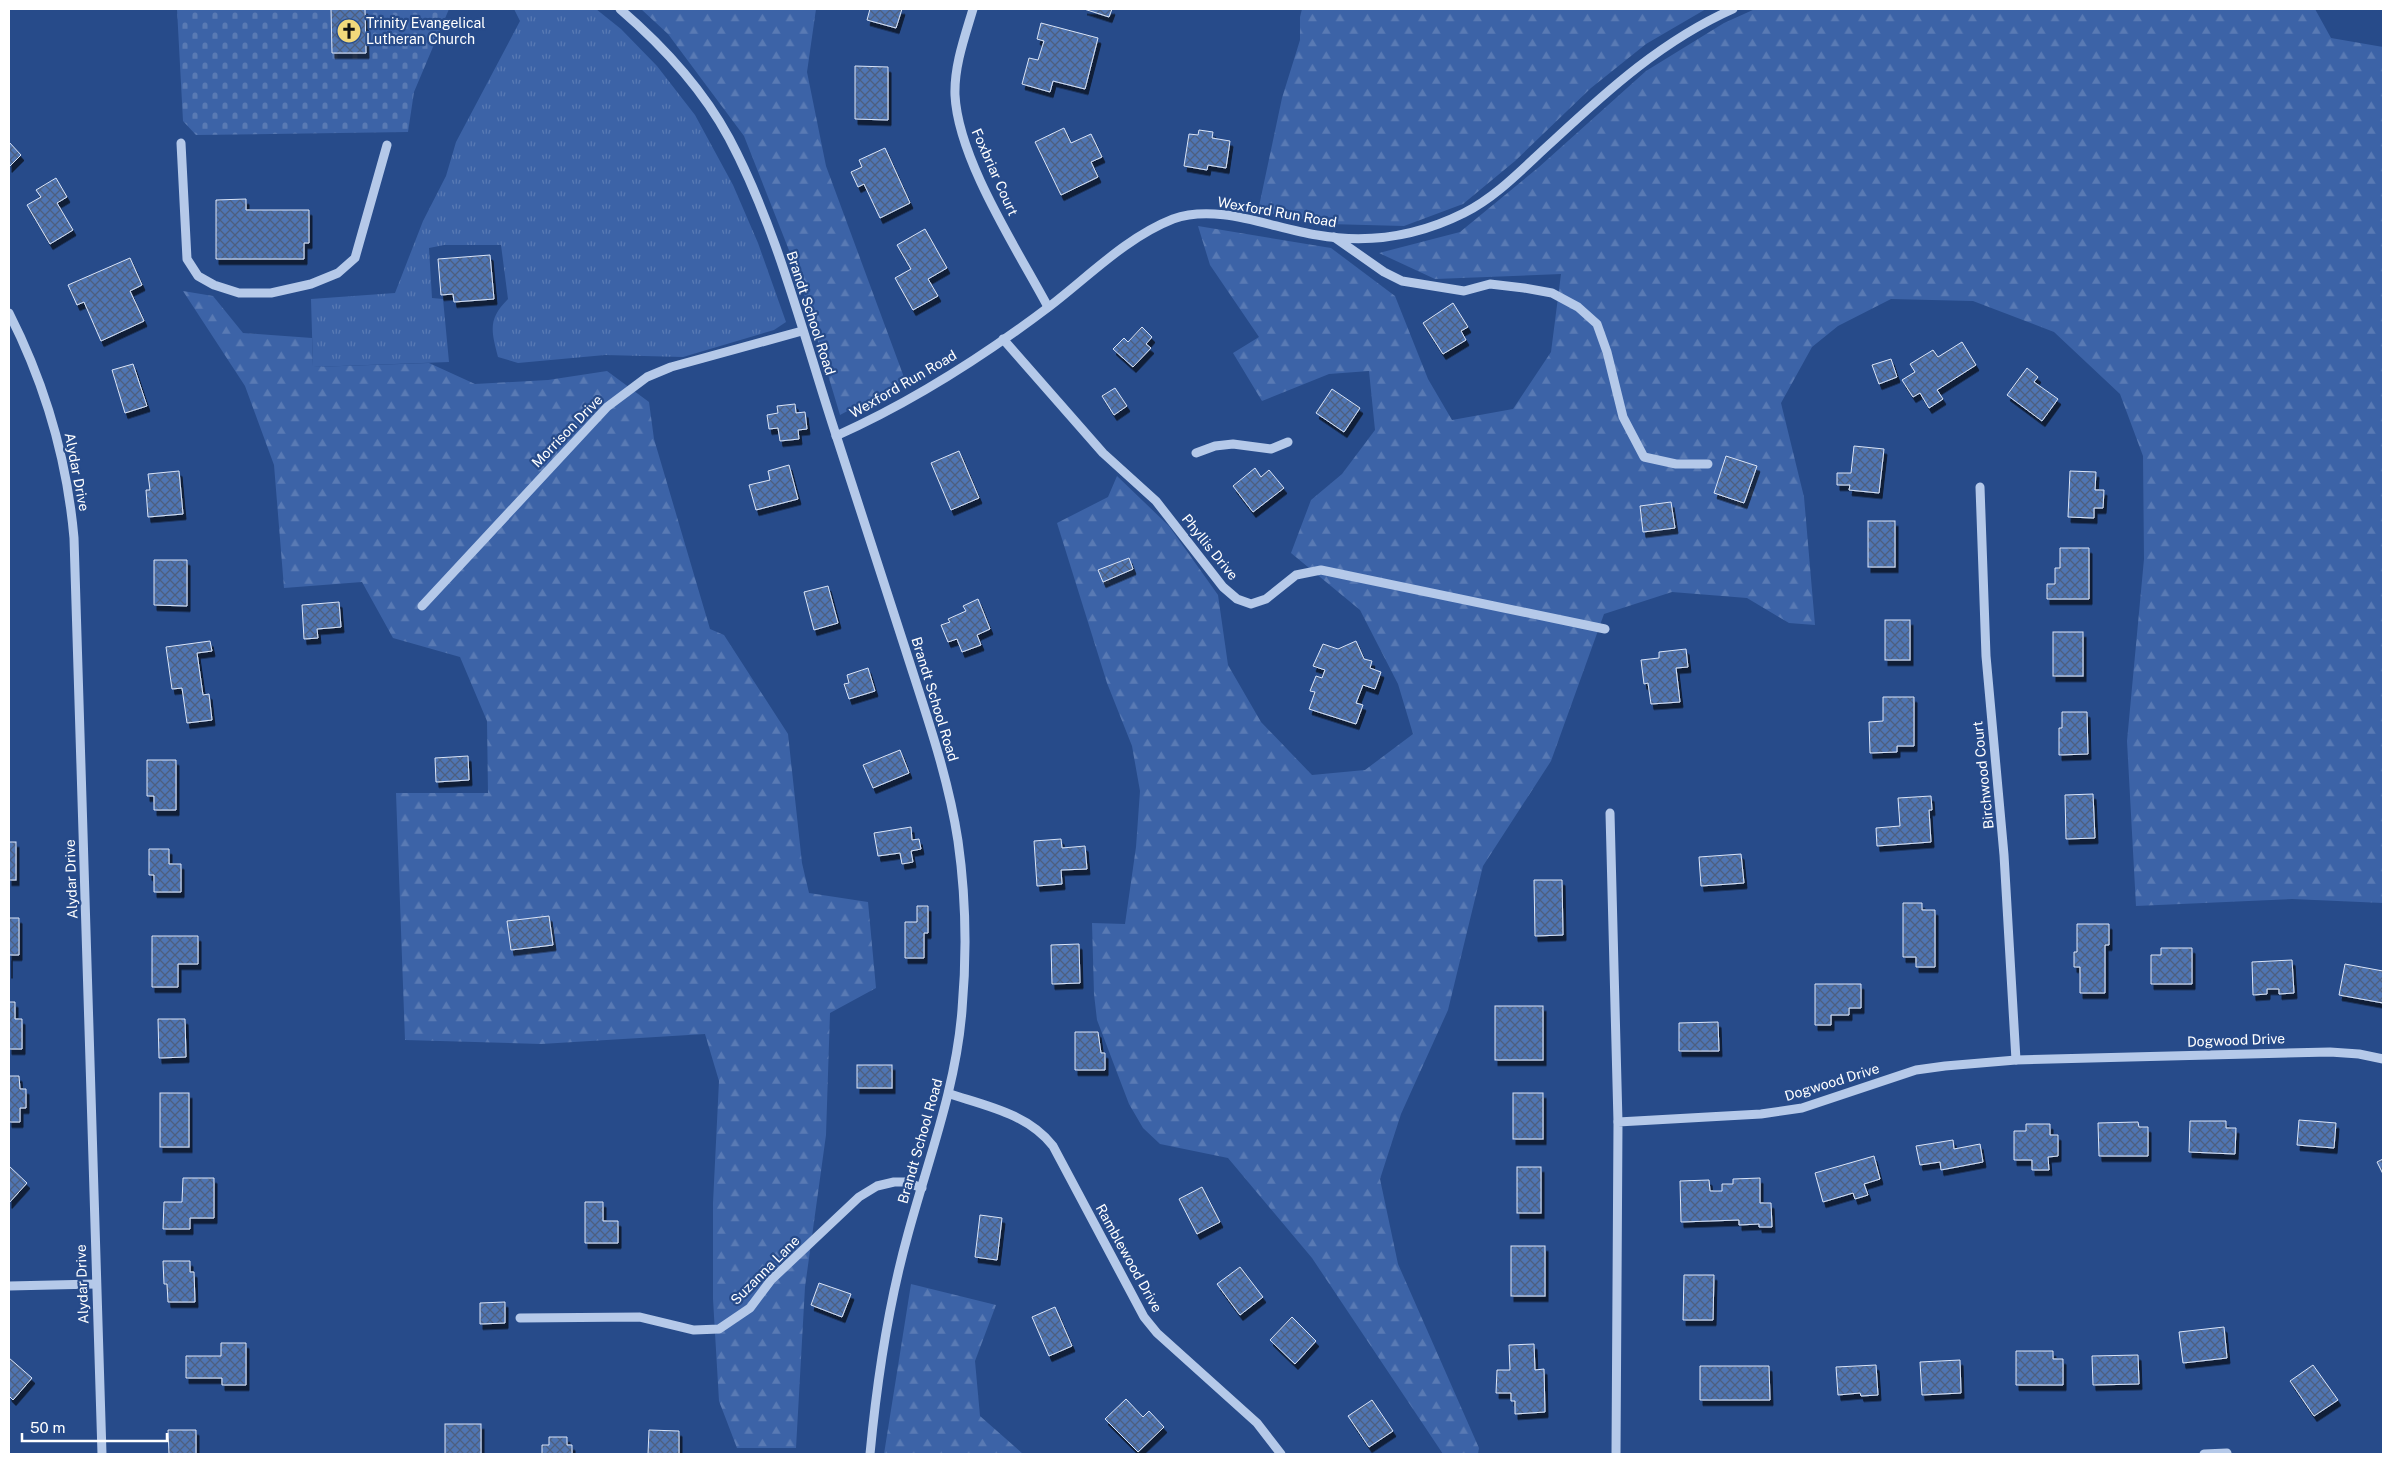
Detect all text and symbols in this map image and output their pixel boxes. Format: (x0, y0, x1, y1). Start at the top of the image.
place label: Trinity Evangelical Lutheran Church (366, 15, 485, 47)
church icon: Trinity Evangelical Lutheran Church (336, 18, 362, 44)
street label: Foxbriar Court (969, 126, 1021, 218)
street label: Wexford Run Road (1216, 194, 1338, 230)
street label: Brandt School Road (783, 249, 839, 377)
street label: Wexford Run Road (847, 347, 959, 421)
street label: Morrison Drive (528, 391, 606, 471)
street label: Alydar Drive (62, 431, 92, 513)
street label: Phyllis Drive (1179, 511, 1241, 583)
street label: Brandt School Road (908, 635, 962, 763)
street label: Birchwood Court (1969, 720, 1997, 830)
street label: Alydar Drive (62, 839, 80, 919)
street label: Dogwood Drive (2187, 1030, 2285, 1050)
street label: Dogwood Drive (1783, 1060, 1881, 1104)
street label: Brandt School Road (894, 1077, 946, 1205)
street label: Ramblewood Drive (1093, 1201, 1165, 1315)
street label: Suzanna Lane (727, 1232, 803, 1308)
street label: Alydar Drive (73, 1244, 91, 1324)
scale bar (22, 1410, 168, 1442)
text: 50 m (30, 1419, 65, 1436)

